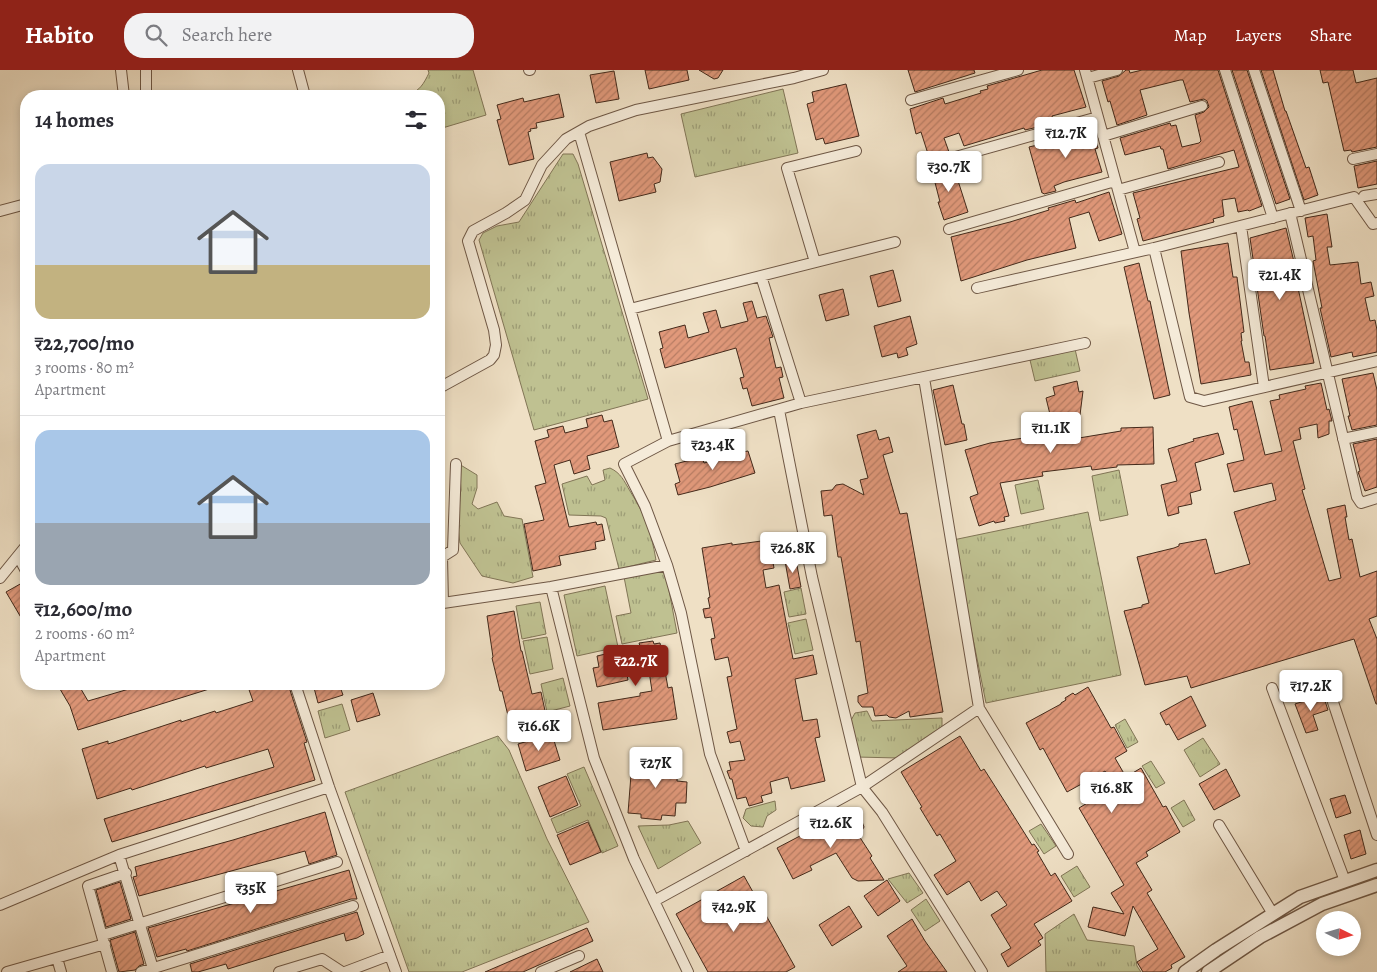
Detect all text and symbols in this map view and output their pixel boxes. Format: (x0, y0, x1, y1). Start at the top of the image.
search box (124, 13, 474, 58)
text: Habito (25, 19, 94, 51)
icon: search (142, 21, 170, 49)
text: Search here (182, 22, 272, 48)
text: Map (1174, 23, 1207, 47)
text: Layers (1235, 23, 1282, 47)
text: Share (1310, 23, 1352, 47)
text: 14 homes (35, 106, 114, 134)
icon: filters (402, 106, 430, 134)
pin: ₹12.7K (1025, 116, 1107, 159)
text: ₹12.7K (1045, 122, 1087, 144)
pin: ₹30.7K (908, 150, 990, 193)
text: ₹30.7K (928, 156, 970, 178)
icon: home (188, 197, 278, 287)
pin: ₹21.4K (1239, 258, 1321, 301)
text: ₹21.4K (1259, 264, 1301, 286)
text: ₹22,700/mo (35, 329, 134, 357)
text: 3 rooms · 80 m² (35, 357, 134, 379)
text: Apartment (35, 379, 106, 401)
pin: ₹11.1K (1010, 412, 1092, 454)
text: ₹11.1K (1032, 417, 1070, 439)
pin: ₹23.4K (672, 428, 754, 471)
text: ₹23.4K (691, 434, 735, 456)
icon: home (188, 462, 278, 552)
pin: ₹26.8K (752, 532, 834, 574)
text: ₹26.8K (771, 537, 815, 559)
text: ₹12,600/mo (35, 595, 132, 623)
text: 2 rooms · 60 m² (35, 623, 135, 645)
pin: ₹22.7K (595, 644, 677, 687)
text: Apartment (35, 645, 106, 667)
text: ₹22.7K (614, 650, 658, 672)
pin: ₹17.2K (1270, 670, 1352, 712)
text: ₹17.2K (1290, 675, 1332, 697)
pin: ₹16.6K (498, 710, 580, 752)
text: ₹16.6K (518, 715, 560, 737)
pin: ₹27K (626, 746, 686, 789)
text: ₹27K (640, 752, 672, 774)
pin: ₹16.8K (1071, 772, 1153, 814)
text: ₹16.8K (1091, 777, 1133, 799)
pin: ₹12.6K (790, 806, 872, 849)
text: ₹12.6K (810, 812, 852, 834)
pin: ₹35K (221, 872, 281, 914)
text: ₹35K (236, 877, 266, 899)
pin: ₹42.9K (693, 890, 775, 933)
text: ₹42.9K (712, 896, 756, 918)
north arrow (1316, 911, 1361, 956)
map controls (1316, 911, 1361, 956)

